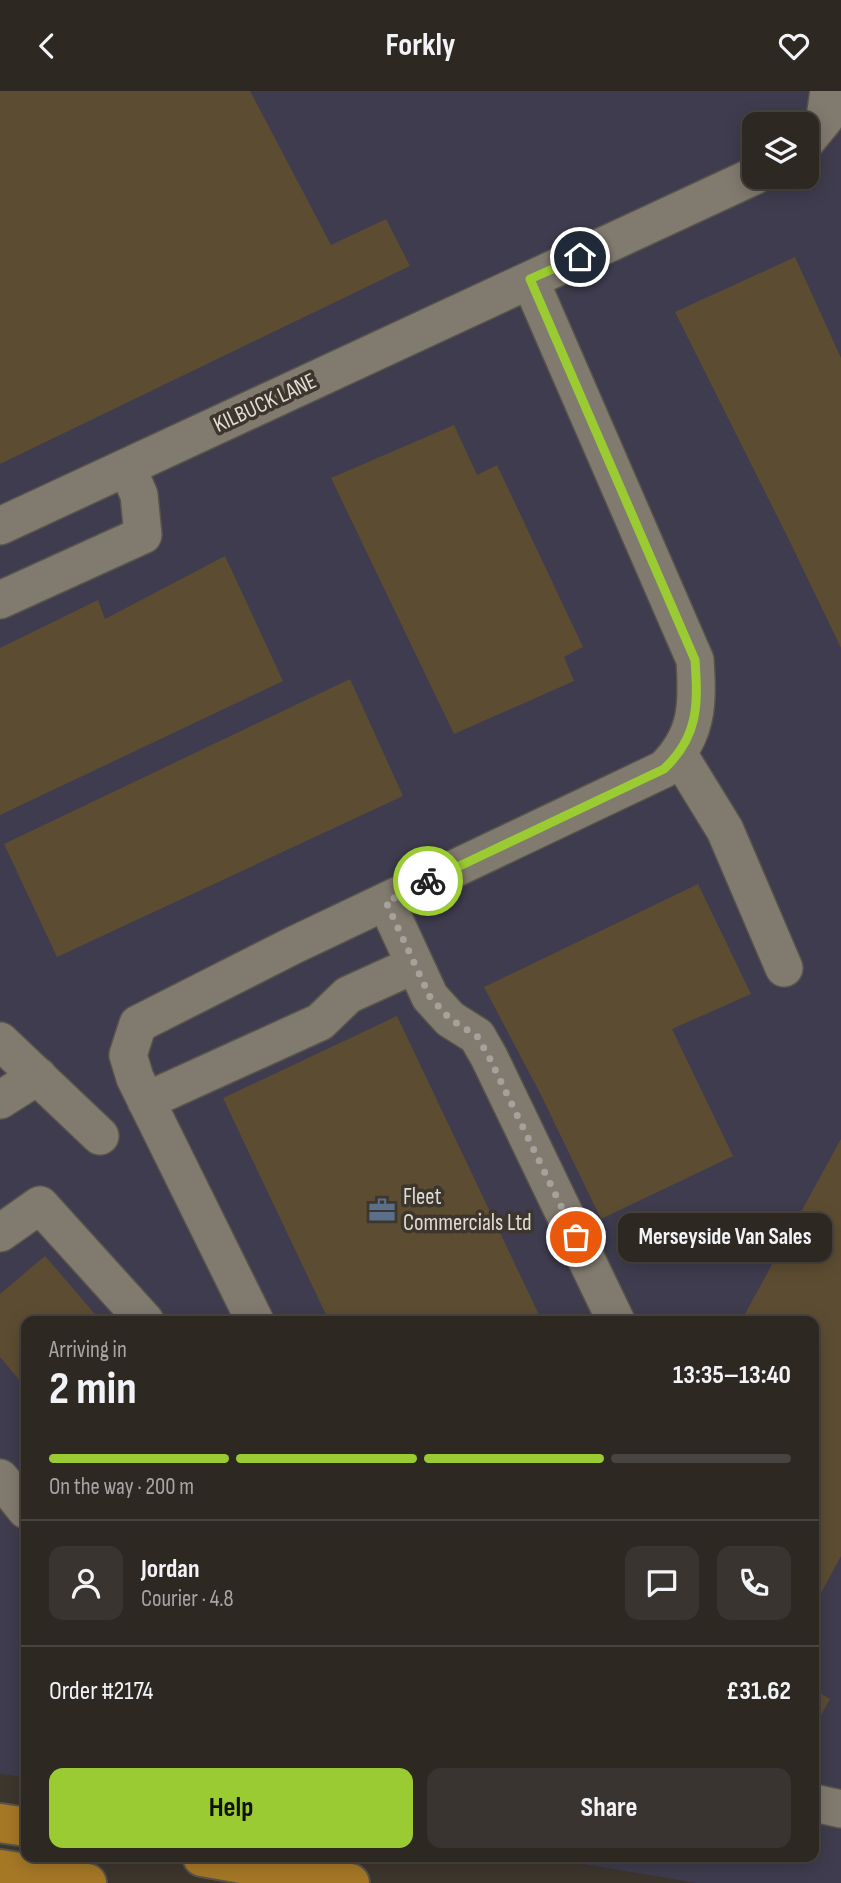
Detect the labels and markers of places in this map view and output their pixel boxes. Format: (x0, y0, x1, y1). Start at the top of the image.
pin (550, 227, 610, 287)
place label: Fleet Commercials Ltd (403, 1183, 532, 1237)
office icon: Fleet Commercials Ltd (367, 1195, 397, 1225)
pin (546, 1207, 606, 1267)
callout: Merseyside Van Sales (618, 1213, 832, 1261)

